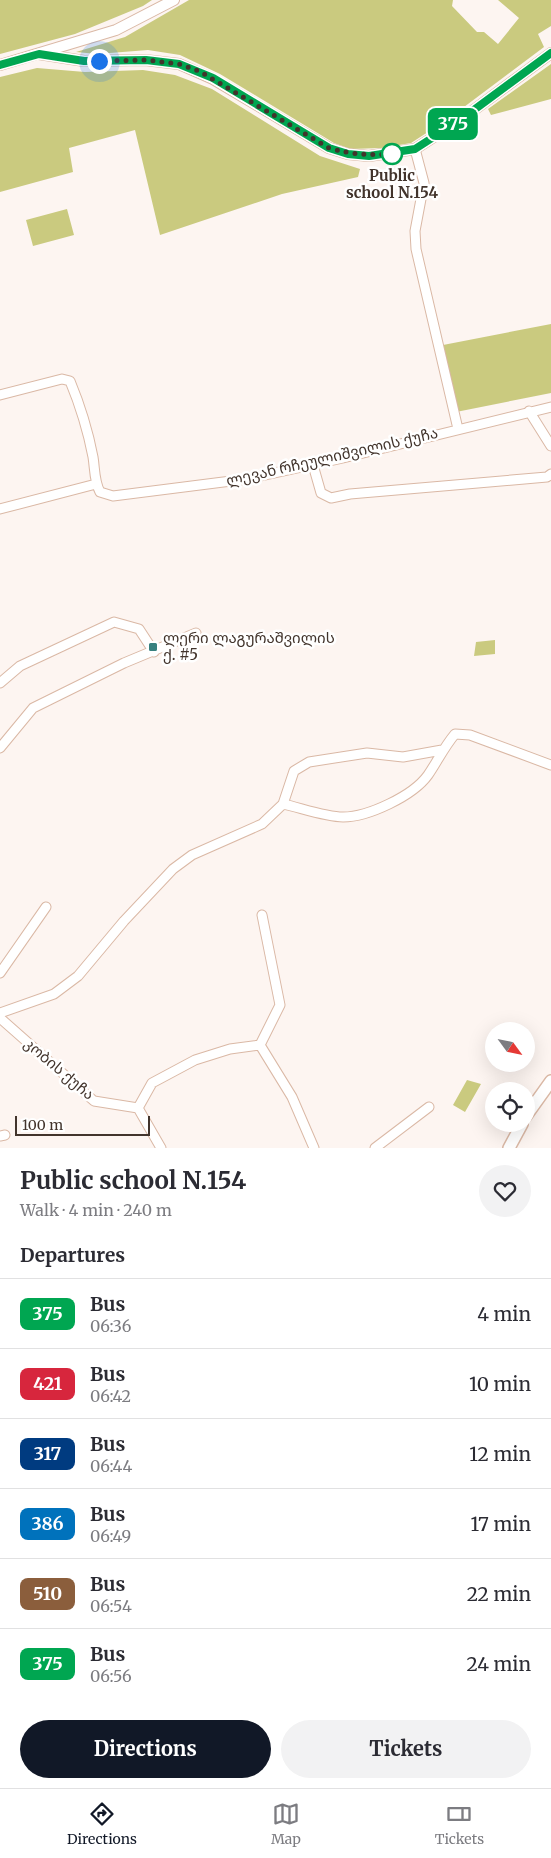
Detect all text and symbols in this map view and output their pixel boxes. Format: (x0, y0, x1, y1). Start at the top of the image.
your location (87, 49, 112, 74)
line badge: 375 (424, 108, 482, 140)
text: 375 (438, 112, 468, 135)
marker: Public school N.154 (381, 143, 403, 165)
place label: Public school N.154 (346, 166, 438, 202)
street label: ლევან რჩეულიშვილის ქუჩა (224, 423, 440, 490)
place label: ლერი ლაგურაშვილის ქ. #5 (163, 628, 335, 664)
marker: ლერი ლაგურაშვილის ქ. #5 (147, 641, 159, 653)
north arrow (485, 1022, 535, 1072)
map controls (485, 1022, 535, 1132)
street label: კობის ქუჩა (20, 1034, 98, 1104)
button: locate (485, 1082, 535, 1132)
scale bar (15, 1113, 150, 1136)
text: 100 m (22, 1116, 63, 1134)
text: Public school N.154 (20, 1165, 246, 1196)
button: heart (479, 1165, 531, 1217)
text: Walk · 4 min · 240 m (20, 1200, 172, 1220)
text: Departures (20, 1243, 125, 1267)
text: Bus (90, 1292, 125, 1316)
text: 375 (32, 1302, 63, 1325)
text: 4 min (477, 1302, 531, 1326)
text: 06:36 (90, 1316, 131, 1336)
text: Bus (90, 1362, 125, 1386)
text: 421 (33, 1372, 62, 1395)
text: 10 min (469, 1372, 531, 1396)
text: 06:42 (90, 1386, 131, 1406)
text: Bus (90, 1432, 125, 1456)
text: 317 (34, 1442, 61, 1465)
text: 12 min (469, 1442, 531, 1466)
text: 06:44 (90, 1456, 132, 1476)
text: Bus (90, 1502, 125, 1526)
text: 386 (31, 1512, 64, 1535)
text: 17 min (471, 1512, 531, 1536)
text: 06:49 (90, 1526, 131, 1546)
text: Bus (90, 1572, 125, 1596)
text: 510 (33, 1582, 62, 1605)
text: 22 min (467, 1582, 531, 1606)
text: 06:54 (90, 1596, 132, 1616)
text: Bus (90, 1642, 125, 1666)
text: 375 (32, 1652, 63, 1675)
text: 24 min (466, 1652, 531, 1676)
text: 06:56 (90, 1666, 132, 1686)
button: Directions (20, 1720, 271, 1778)
button: Tickets (281, 1720, 531, 1778)
tab: Directions (67, 1800, 137, 1848)
tab: Map (271, 1800, 301, 1848)
tab: Tickets (435, 1800, 484, 1848)

